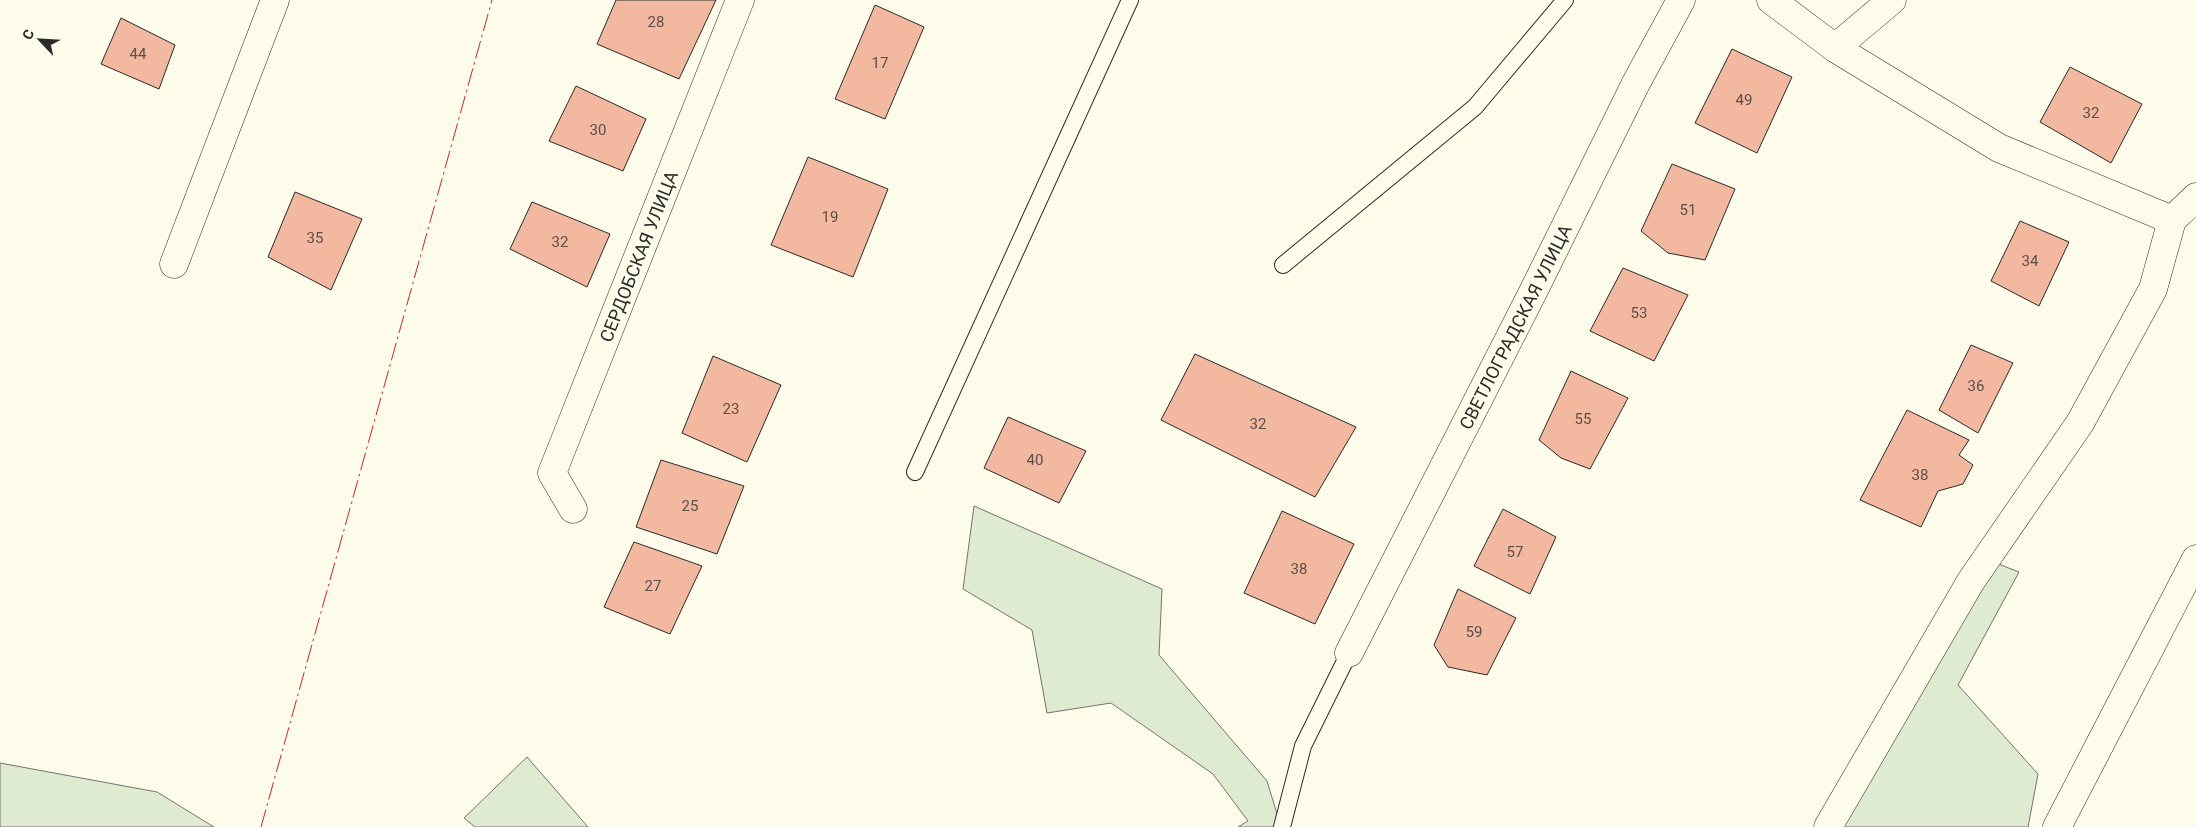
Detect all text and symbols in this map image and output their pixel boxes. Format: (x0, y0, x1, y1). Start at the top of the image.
house number: 28 (648, 13, 664, 31)
north arrow (15, 15, 65, 65)
text: С (19, 27, 37, 42)
house number: 44 (130, 45, 147, 63)
house number: 17 (872, 54, 888, 72)
house number: 49 (1736, 91, 1752, 109)
house number: 32 (2083, 104, 2099, 122)
house number: 30 (590, 121, 606, 139)
street label: СЕРДОБСКАЯ УЛИЦА (595, 167, 682, 345)
house number: 51 (1680, 201, 1696, 219)
house number: 19 (822, 208, 838, 226)
street label: СВЕТЛОГРАДСКАЯ УЛИЦА (1454, 221, 1575, 433)
house number: 35 (307, 229, 323, 247)
house number: 32 (552, 233, 568, 251)
house number: 34 (2022, 252, 2039, 270)
house number: 53 (1631, 304, 1647, 322)
house number: 36 (1968, 377, 1984, 395)
house number: 23 (723, 400, 739, 418)
house number: 55 (1575, 410, 1591, 428)
house number: 32 (1250, 415, 1266, 433)
house number: 40 (1027, 451, 1043, 469)
house number: 38 (1912, 466, 1928, 484)
house number: 25 (682, 497, 698, 515)
house number: 57 (1507, 543, 1523, 561)
house number: 38 (1291, 560, 1307, 578)
house number: 27 (645, 577, 661, 595)
house number: 59 (1466, 623, 1482, 641)

